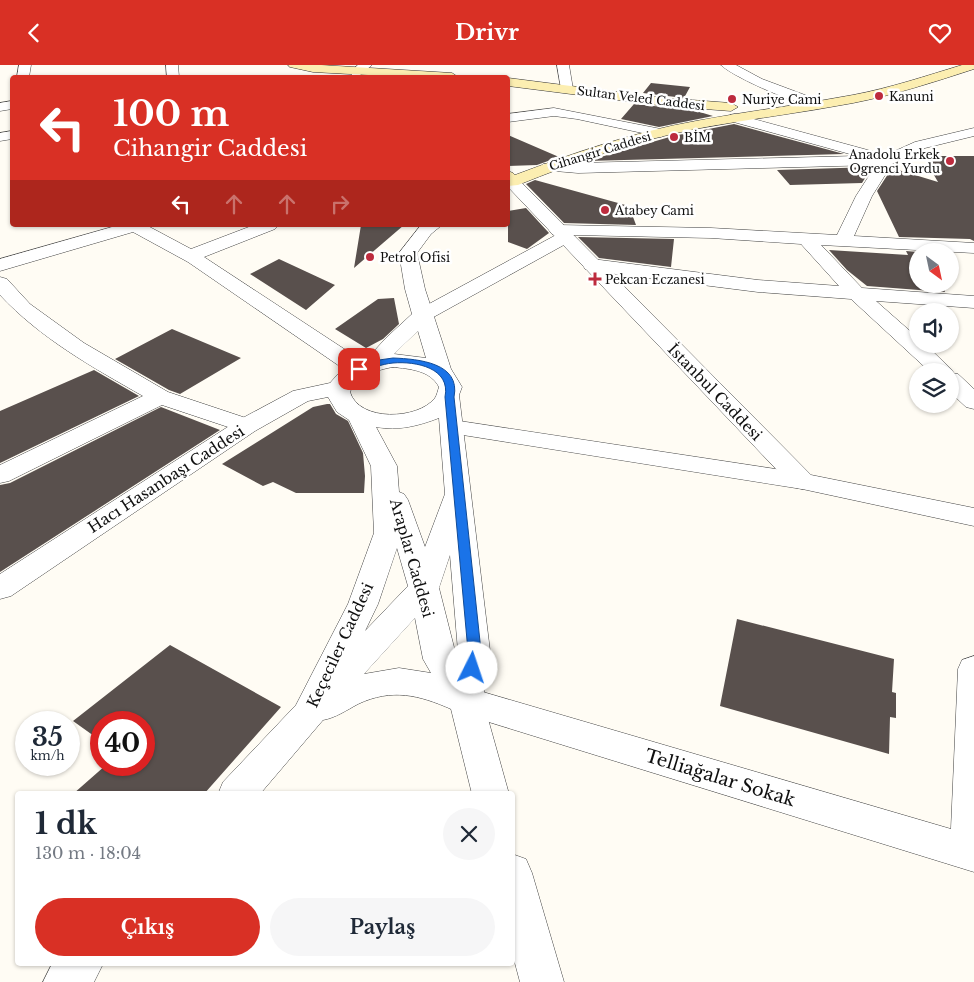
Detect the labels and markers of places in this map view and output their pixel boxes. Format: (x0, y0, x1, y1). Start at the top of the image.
place label: Kanuni (889, 89, 934, 104)
marker: Kanuni (873, 90, 885, 102)
place label: Nuriye Cami (742, 92, 821, 107)
marker: Nuriye Cami (726, 93, 738, 105)
place label: BİM (684, 129, 711, 145)
marker: BİM (668, 131, 680, 143)
place label: Anadolu Erkek Ogrenci Yurdu (848, 147, 941, 176)
marker: Anadolu Erkek Ogrenci Yurdu (944, 155, 956, 167)
place label: Atabey Cami (614, 203, 694, 218)
marker: Atabey Cami (599, 204, 611, 216)
place label: Petrol Ofisi (380, 250, 450, 265)
marker: Petrol Ofisi (364, 251, 376, 263)
place label: Pekcan Eczanesi (605, 272, 705, 287)
marker: Pekcan Eczanesi (589, 273, 601, 285)
pin (338, 348, 380, 390)

